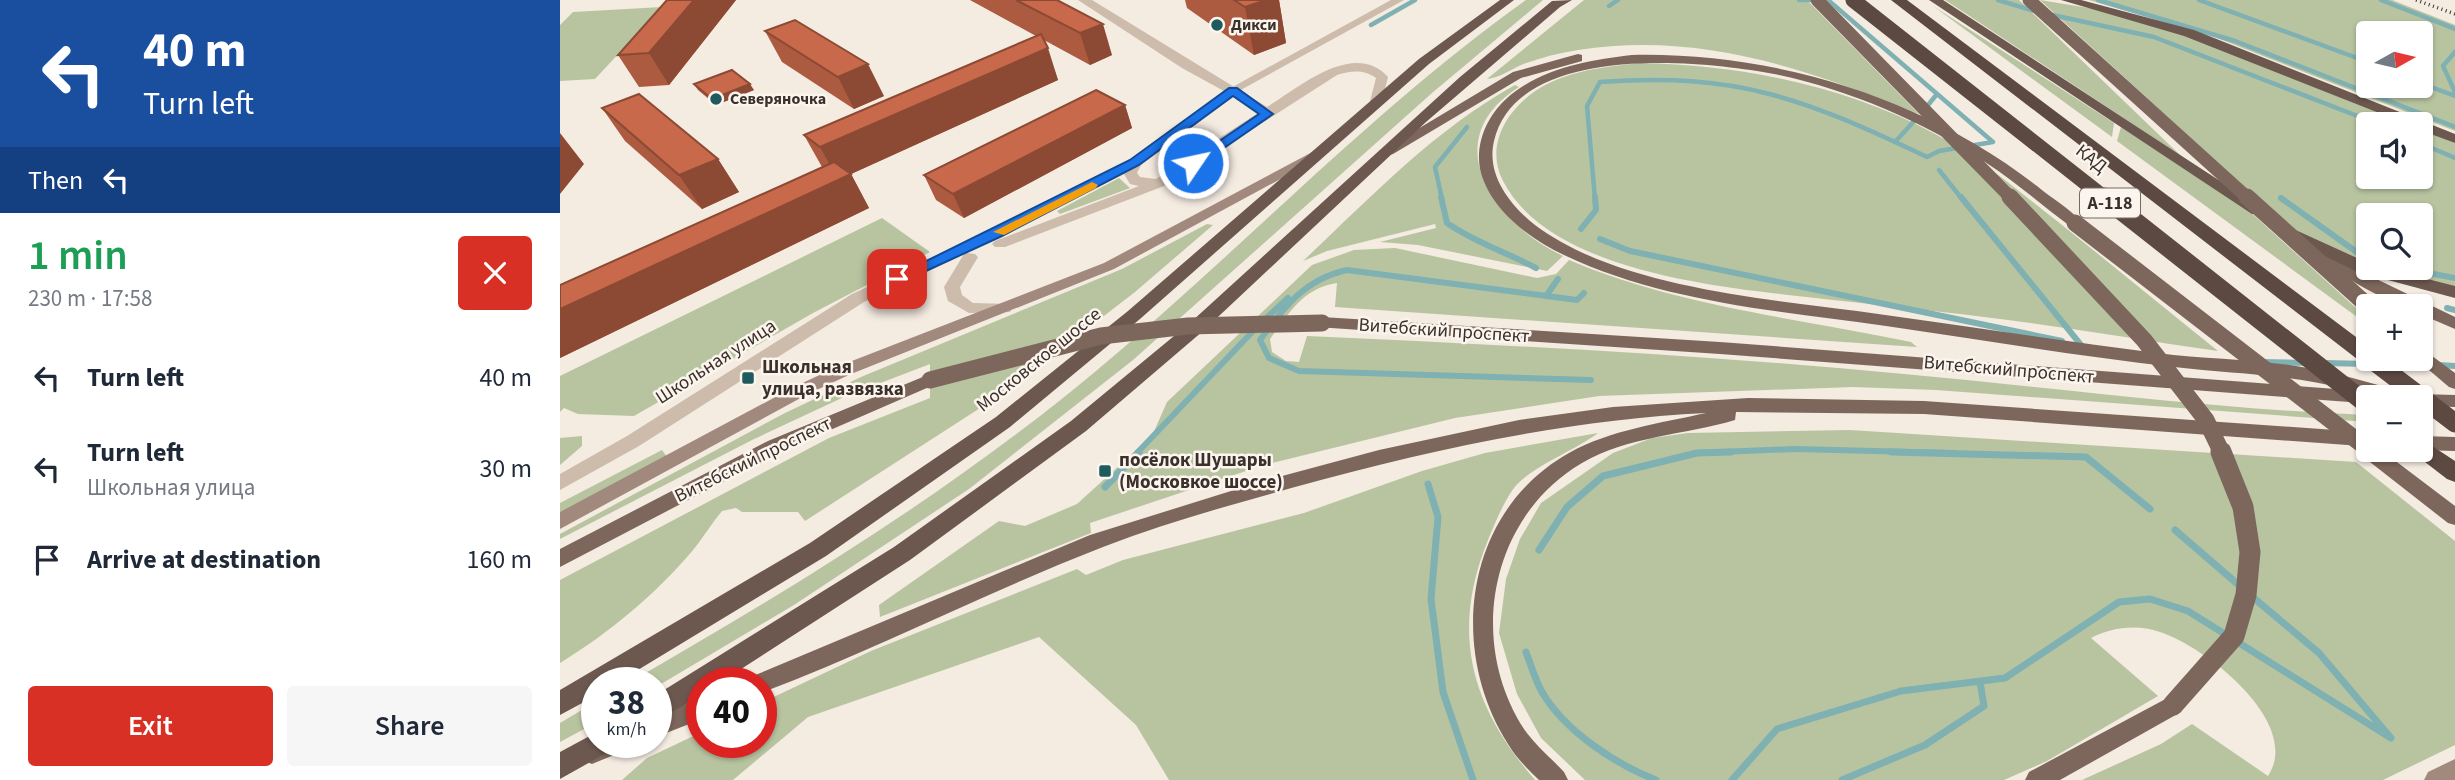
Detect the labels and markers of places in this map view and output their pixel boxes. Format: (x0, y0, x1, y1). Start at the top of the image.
place label: Дикси (1231, 14, 1276, 36)
marker: Дикси (1209, 17, 1225, 33)
place label: Северяночка (730, 88, 826, 110)
marker: Северяночка (708, 91, 724, 107)
pin (867, 249, 927, 309)
place label: Школьная улица, развязка (762, 354, 904, 403)
marker: Школьная улица, развязка (740, 370, 756, 386)
place label: посёлок Шушары (Московкое шоссе) (1119, 447, 1283, 496)
marker: посёлок Шушары (Московкое шоссе) (1097, 463, 1113, 479)

